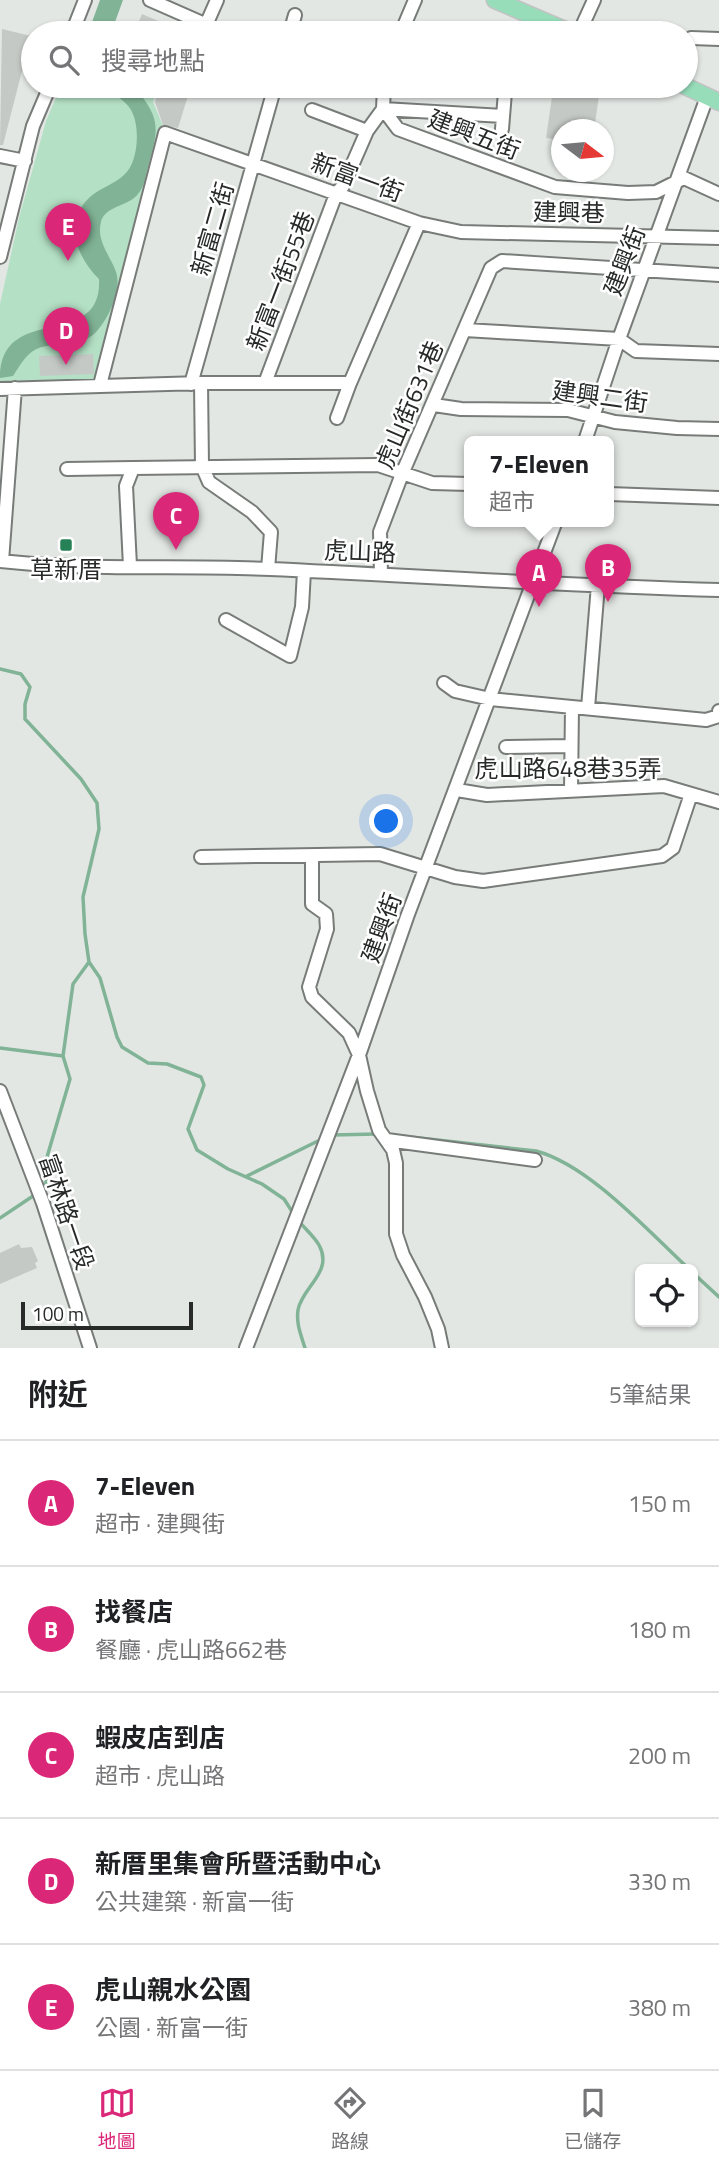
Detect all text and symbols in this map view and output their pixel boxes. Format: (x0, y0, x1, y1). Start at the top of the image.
search box (21, 21, 698, 98)
icon: search (45, 41, 83, 79)
text: 搜尋地點 (101, 41, 205, 80)
street label: 建興五街 (423, 100, 526, 168)
north arrow (551, 119, 614, 182)
street label: 新富一街 (306, 144, 409, 210)
street label: 新富二街 (182, 178, 243, 280)
street label: 建興巷 (533, 193, 605, 231)
pin: E (45, 203, 91, 261)
street label: 新富一街55巷 (237, 206, 323, 356)
street label: 建興街 (594, 221, 654, 301)
pin: D (43, 307, 89, 365)
street label: 虎山街631巷 (366, 335, 452, 474)
street label: 建興二街 (550, 372, 650, 421)
popup (464, 436, 614, 527)
text: 7-Eleven (489, 444, 589, 483)
text: 超市 (489, 484, 535, 519)
pin: C (153, 492, 199, 550)
street label: 虎山路 (323, 532, 397, 570)
marker: 草新厝 (58, 537, 74, 553)
pin: B (585, 544, 631, 602)
pin: A (516, 549, 562, 607)
place label: 草新厝 (30, 551, 102, 587)
street label: 虎山路648巷35弄 (474, 750, 662, 786)
your location (369, 804, 403, 838)
street label: 建興街 (352, 888, 410, 968)
street label: 富林路一段 (30, 1149, 103, 1274)
map controls (635, 1264, 698, 1327)
button: locate (635, 1264, 698, 1327)
scale bar (21, 1299, 192, 1331)
text: 100 m (32, 1299, 84, 1328)
text: 附近 (28, 1371, 88, 1417)
text: 5筆結果 (609, 1377, 691, 1412)
text: 7-Eleven (95, 1466, 195, 1505)
text: A (44, 1486, 58, 1521)
text: 150 m (628, 1486, 691, 1521)
text: 超市 · 建興街 (95, 1506, 225, 1541)
text: 找餐店 (95, 1592, 173, 1631)
text: B (44, 1612, 58, 1647)
text: 180 m (628, 1612, 691, 1647)
text: 餐廳 · 虎山路662巷 (95, 1632, 287, 1667)
text: 蝦皮店到店 (95, 1718, 225, 1757)
text: C (45, 1738, 57, 1773)
text: 200 m (628, 1738, 691, 1773)
text: 超市 · 虎山路 (95, 1758, 225, 1793)
text: 新厝里集會所暨活動中心 (95, 1844, 381, 1883)
text: D (44, 1864, 58, 1899)
text: 330 m (628, 1864, 691, 1899)
text: 公共建築 · 新富一街 (95, 1884, 294, 1919)
text: 虎山親水公園 (95, 1970, 251, 2009)
text: E (45, 1990, 57, 2025)
text: 380 m (628, 1990, 691, 2025)
text: 公園 · 新富一街 (95, 2010, 248, 2045)
tab: 地圖 (98, 2084, 136, 2155)
tab: 路線 (331, 2084, 369, 2155)
tab: 已儲存 (564, 2084, 621, 2155)

